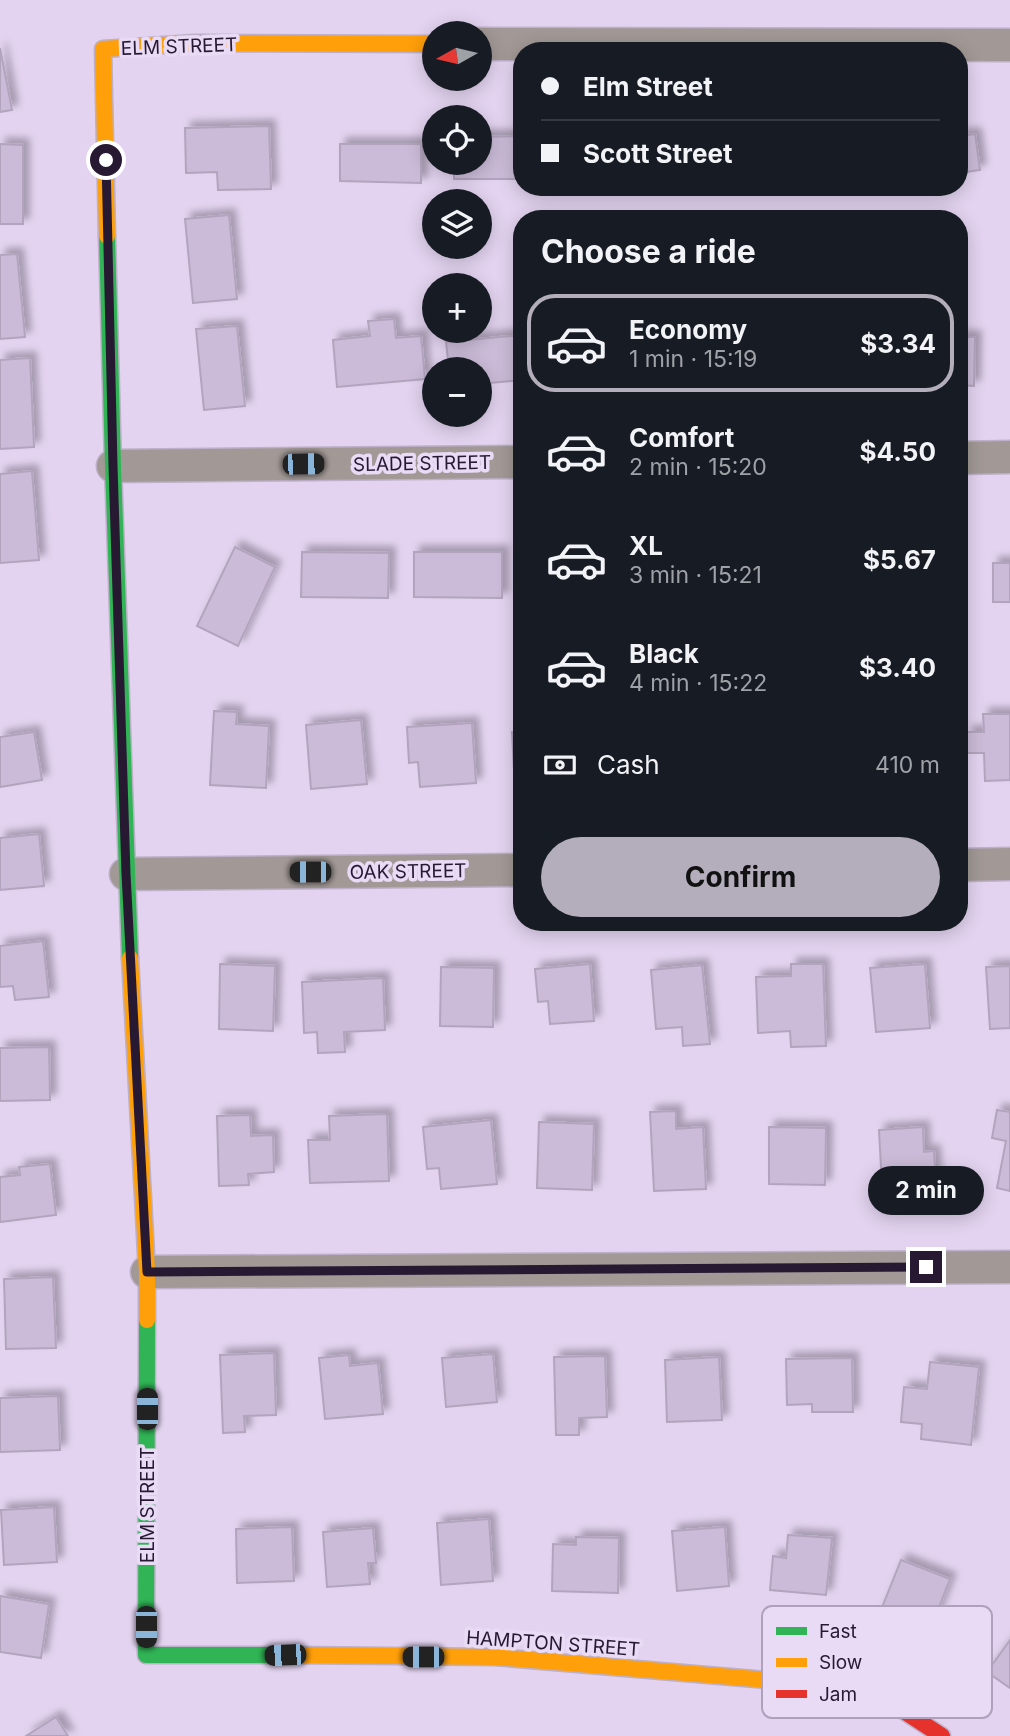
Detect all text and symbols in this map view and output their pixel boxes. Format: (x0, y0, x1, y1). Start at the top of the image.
north arrow (422, 21, 492, 91)
map controls (422, 21, 492, 427)
street label: ELM STREET (120, 33, 238, 60)
text: Elm Street (583, 71, 713, 102)
button: locate (422, 105, 492, 175)
text: Scott Street (583, 138, 733, 169)
route start (90, 144, 122, 176)
button: layers (422, 189, 492, 259)
text: Choose a ride (541, 232, 756, 271)
button: + (422, 273, 492, 343)
icon: car (545, 312, 608, 375)
text: Economy (629, 314, 747, 345)
text: $3.34 (860, 328, 936, 359)
text: 1 min · 15:19 (629, 345, 757, 373)
button: − (422, 357, 492, 427)
icon: car (545, 420, 608, 483)
text: Comfort (629, 422, 734, 453)
text: $4.50 (860, 436, 936, 467)
street label: SLADE STREET (353, 451, 491, 476)
car (282, 453, 325, 475)
text: 2 min · 15:20 (629, 453, 767, 481)
icon: car (545, 528, 608, 591)
text: XL (629, 530, 663, 561)
text: $5.67 (863, 544, 936, 575)
text: 3 min · 15:21 (629, 561, 762, 589)
icon: car (545, 636, 608, 699)
text: Black (629, 638, 699, 669)
text: $3.40 (859, 652, 936, 683)
text: 4 min · 15:22 (629, 669, 767, 697)
icon: cash (541, 746, 579, 784)
text: Cash (597, 749, 660, 780)
text: 410 m (875, 751, 940, 779)
button: Confirm (541, 837, 940, 917)
street label: OAK STREET (349, 859, 467, 884)
car (290, 862, 332, 883)
callout: 2 min (868, 1166, 984, 1214)
text: 2 min (895, 1176, 957, 1204)
route end (910, 1251, 942, 1283)
car (137, 1388, 158, 1430)
street label: ELM STREET (136, 1447, 159, 1563)
car (136, 1606, 157, 1648)
legend (762, 1606, 992, 1718)
text: Fast (819, 1620, 857, 1643)
street label: HAMPTON STREET (465, 1626, 641, 1661)
car (264, 1644, 307, 1666)
car (403, 1647, 445, 1668)
text: Slow (819, 1651, 862, 1674)
text: Jam (819, 1683, 857, 1706)

